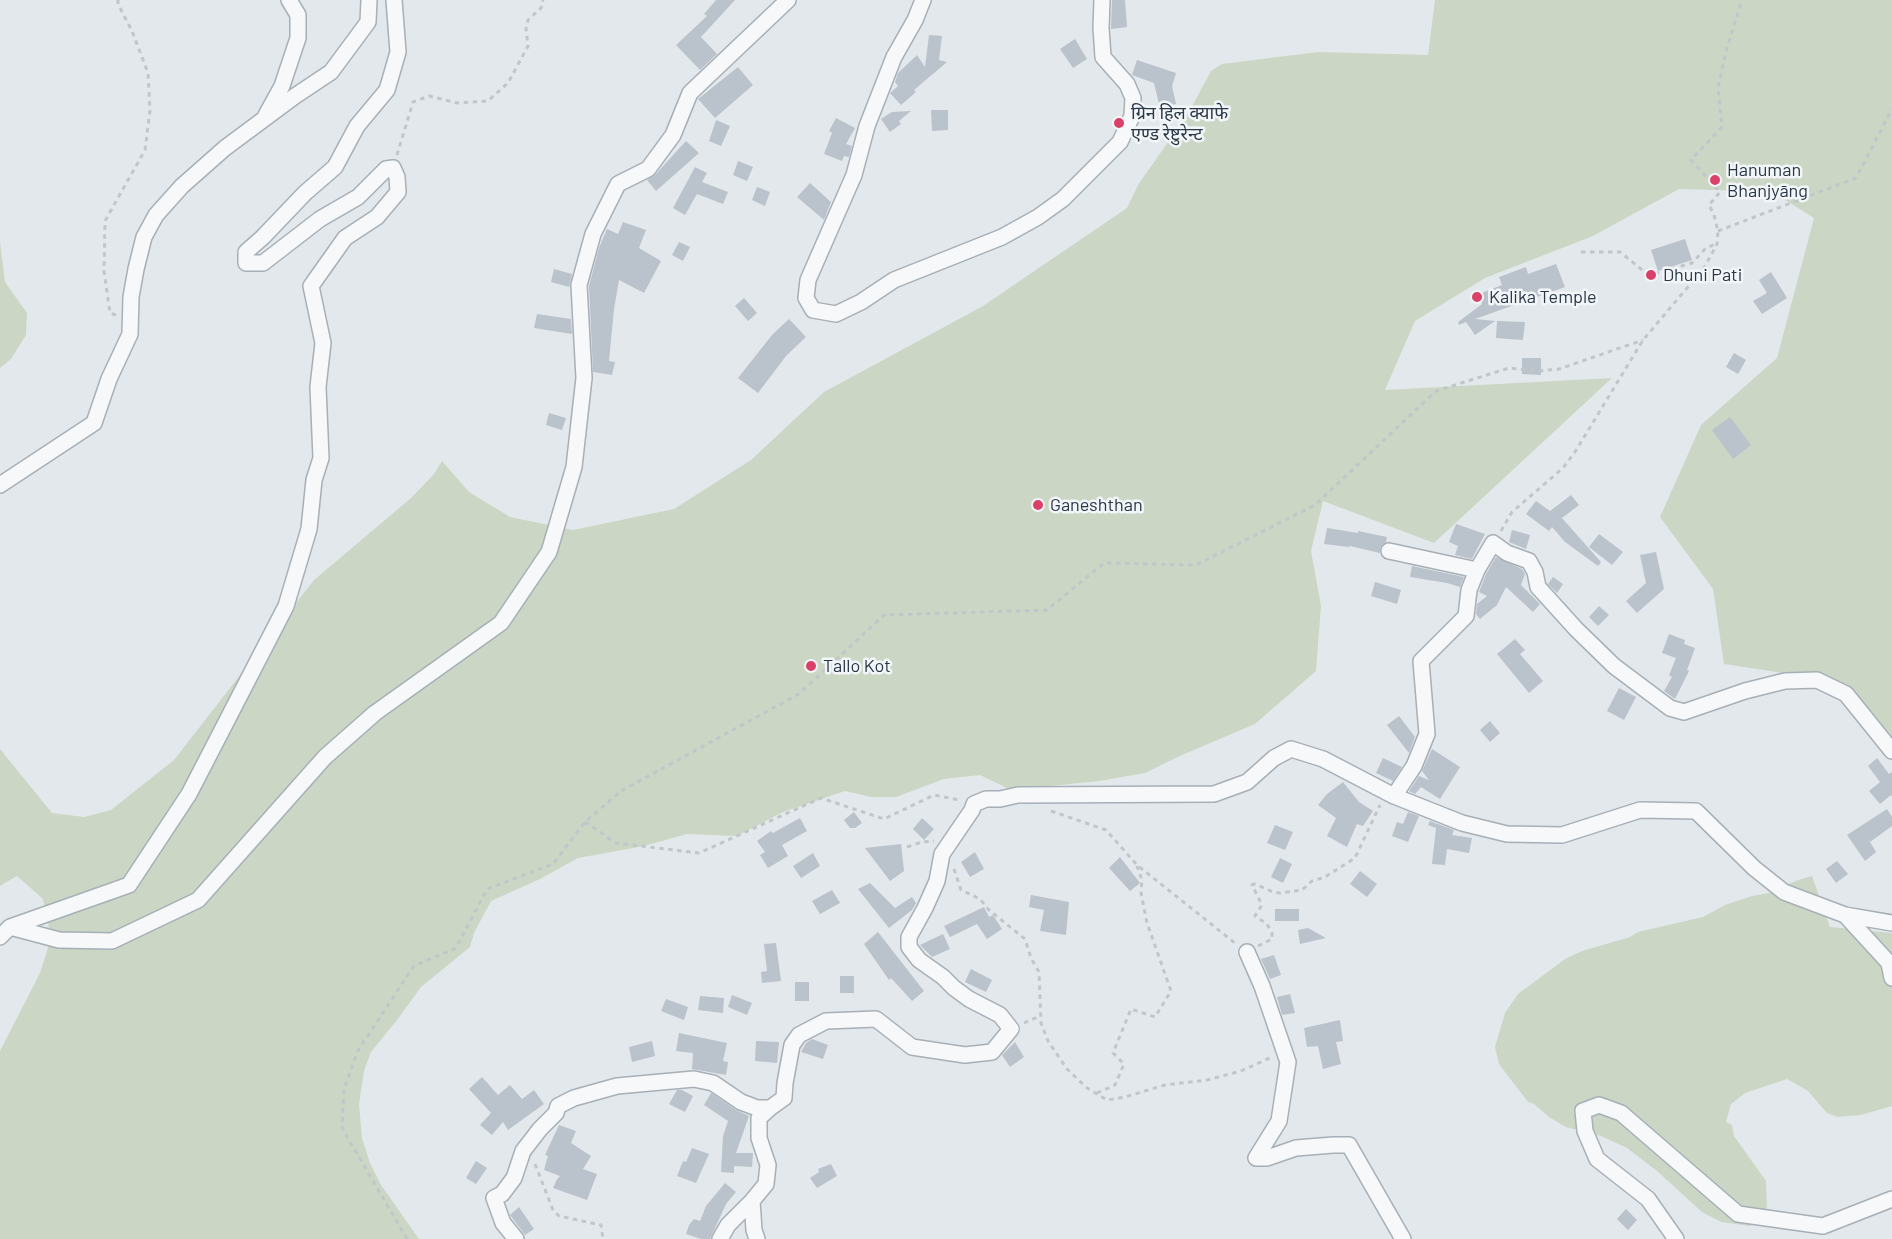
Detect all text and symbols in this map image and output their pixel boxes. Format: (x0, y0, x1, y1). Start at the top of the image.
place label: ग्रिन हिल क्याफे एण्ड रेष्टुरेन्ट (1131, 102, 1228, 144)
marker: ग्रिन हिल क्याफे एण्ड रेष्टुरेन्ट (1112, 116, 1126, 130)
place label: Hanuman Bhanjyāng (1727, 159, 1808, 201)
marker: Hanuman Bhanjyāng (1708, 173, 1722, 187)
place label: Dhuni Pati (1663, 264, 1742, 286)
marker: Dhuni Pati (1644, 268, 1658, 282)
place label: Kalika Temple (1489, 286, 1597, 308)
marker: Kalika Temple (1470, 290, 1484, 304)
place label: Ganeshthan (1050, 494, 1143, 516)
marker: Ganeshthan (1031, 498, 1045, 512)
place label: Tallo Kot (823, 655, 891, 677)
marker: Tallo Kot (804, 659, 818, 673)

